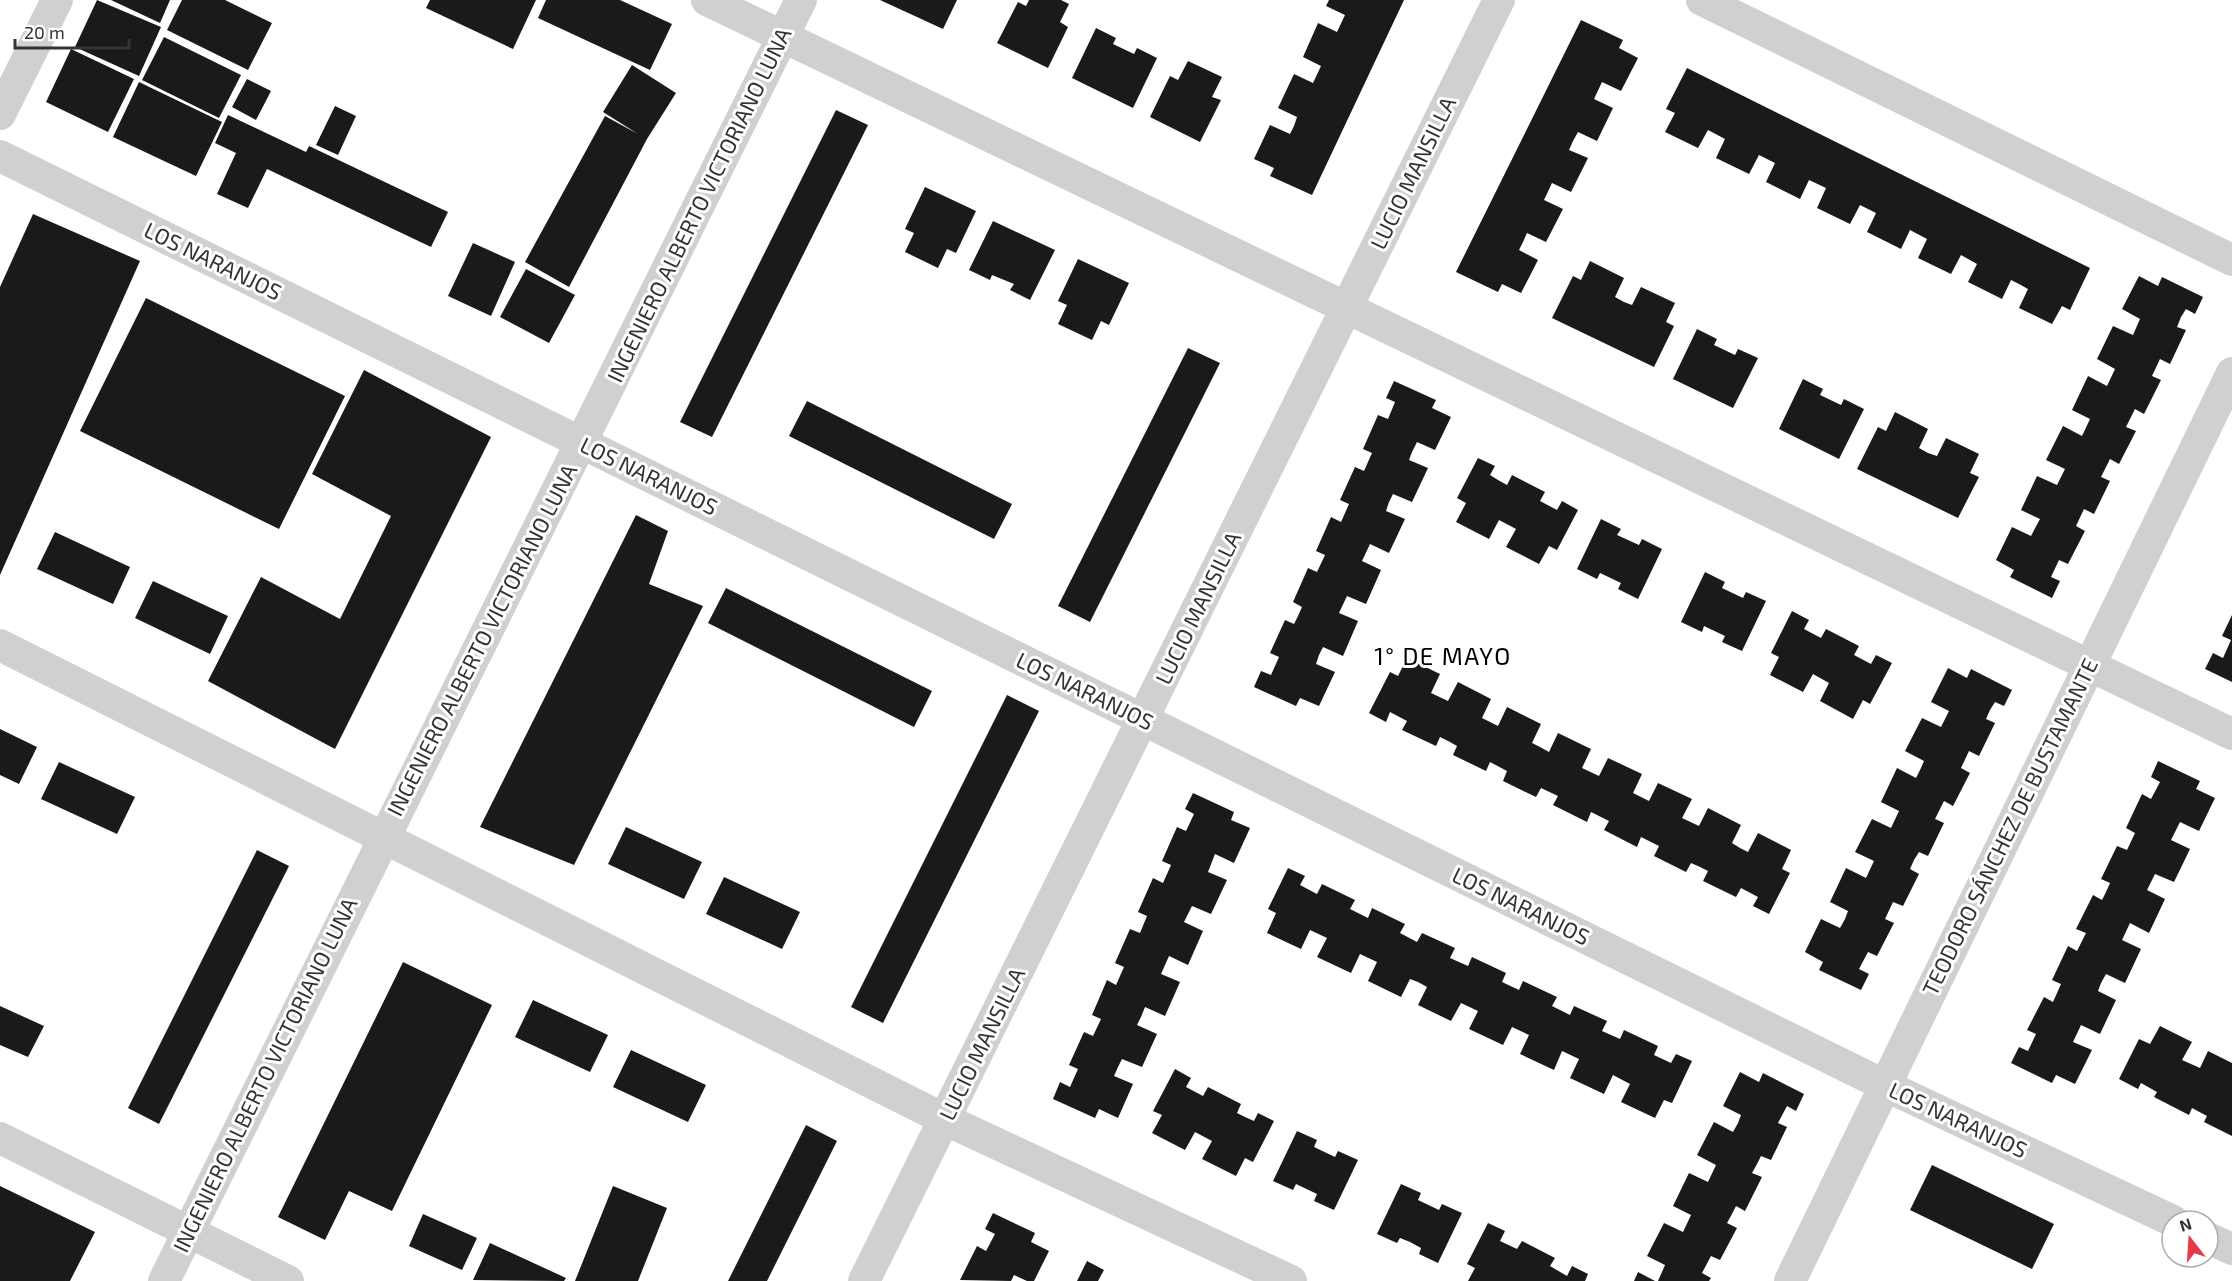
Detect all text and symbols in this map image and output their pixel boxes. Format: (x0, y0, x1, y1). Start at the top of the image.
scale bar (15, 12, 129, 50)
text: 20 m (24, 21, 65, 43)
street label: INGENIERO ALBERTO VICTORIANO LUNA (601, 23, 796, 386)
street label: LUCIO MANSILLA (1364, 92, 1460, 253)
street label: LOS NARANJOS (141, 216, 286, 305)
street label: LOS NARANJOS (577, 431, 722, 520)
street label: INGENIERO ALBERTO VICTORIANO LUNA (381, 459, 582, 820)
street label: LUCIO MANSILLA (1149, 527, 1245, 688)
district label: 1° DE MAYO (1374, 641, 1512, 670)
street label: LOS NARANJOS (1013, 646, 1158, 735)
street label: TEODORO SÁNCHEZ DE BUSTAMANTE (1916, 654, 2102, 999)
street label: LOS NARANJOS (1449, 861, 1594, 950)
street label: INGENIERO ALBERTO VICTORIANO LUNA (167, 893, 362, 1256)
street label: LUCIO MANSILLA (933, 963, 1029, 1124)
street label: LOS NARANJOS (1885, 1076, 2032, 1162)
north arrow (2160, 1209, 2220, 1269)
text: N (2177, 1213, 2194, 1235)

